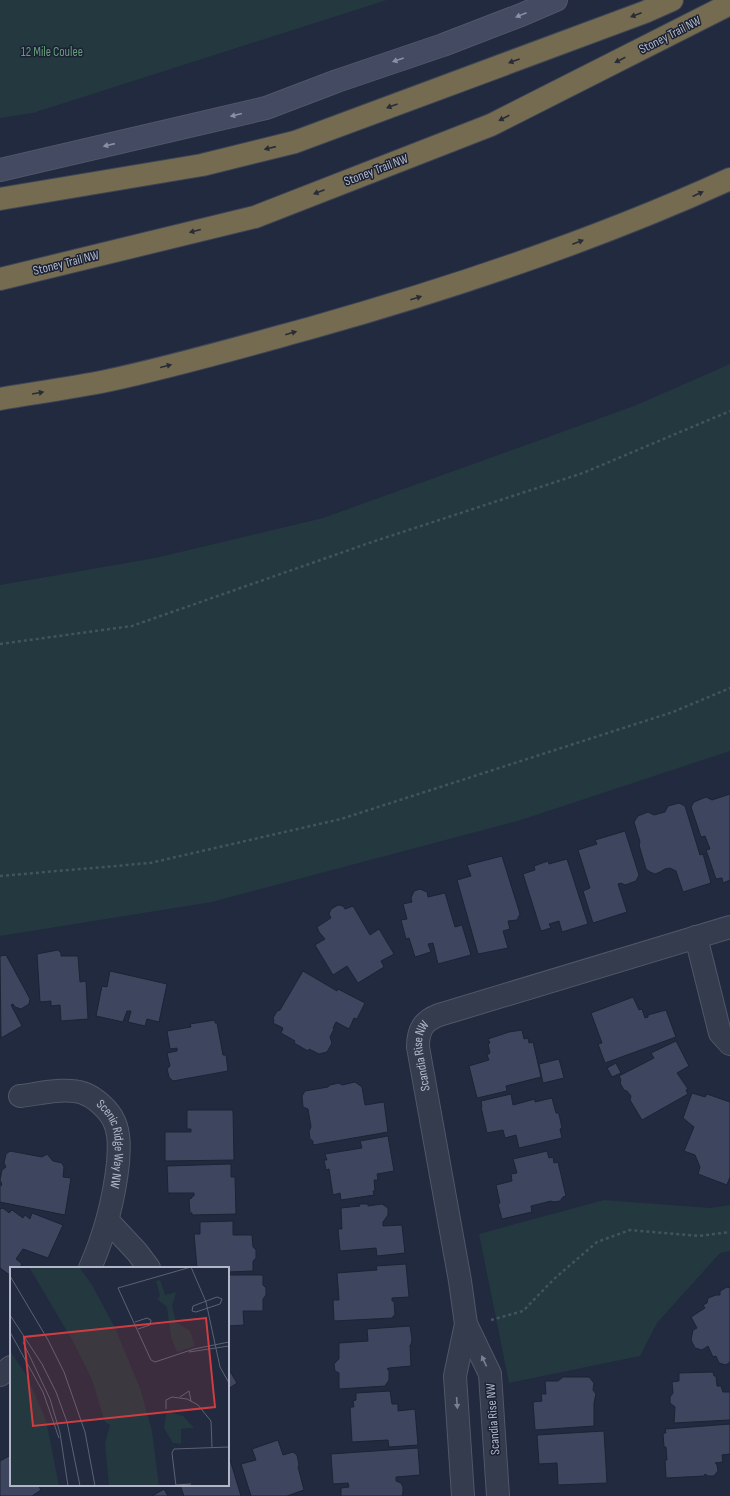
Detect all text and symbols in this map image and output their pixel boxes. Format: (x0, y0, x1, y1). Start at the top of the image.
street label: Stoney Trail NW (636, 12, 704, 57)
one-way arrow (514, 13, 526, 19)
one-way arrow (629, 13, 641, 19)
park label: 12 Mile Coulee (21, 44, 83, 60)
one-way arrow (615, 56, 626, 63)
one-way arrow (392, 57, 404, 63)
one-way arrow (508, 59, 520, 65)
one-way arrow (386, 104, 398, 110)
one-way arrow (230, 113, 242, 119)
one-way arrow (499, 115, 510, 122)
one-way arrow (103, 142, 115, 148)
one-way arrow (263, 146, 276, 152)
street label: Stoney Trail NW (342, 150, 411, 190)
one-way arrow (312, 189, 324, 195)
one-way arrow (693, 190, 705, 196)
one-way arrow (189, 229, 201, 235)
one-way arrow (572, 238, 584, 244)
street label: Stoney Trail NW (31, 247, 101, 279)
one-way arrow (411, 294, 423, 300)
one-way arrow (286, 330, 298, 336)
one-way arrow (160, 363, 172, 369)
one-way arrow (32, 389, 45, 395)
street label: Scandia Rise NW (410, 1017, 434, 1092)
street label: Scenic Ridge Way NW (93, 1096, 127, 1190)
inset map (10, 1267, 229, 1486)
one-way arrow (481, 1355, 487, 1366)
street label: Scandia Rise NW (482, 1382, 503, 1455)
one-way arrow (453, 1397, 460, 1410)

